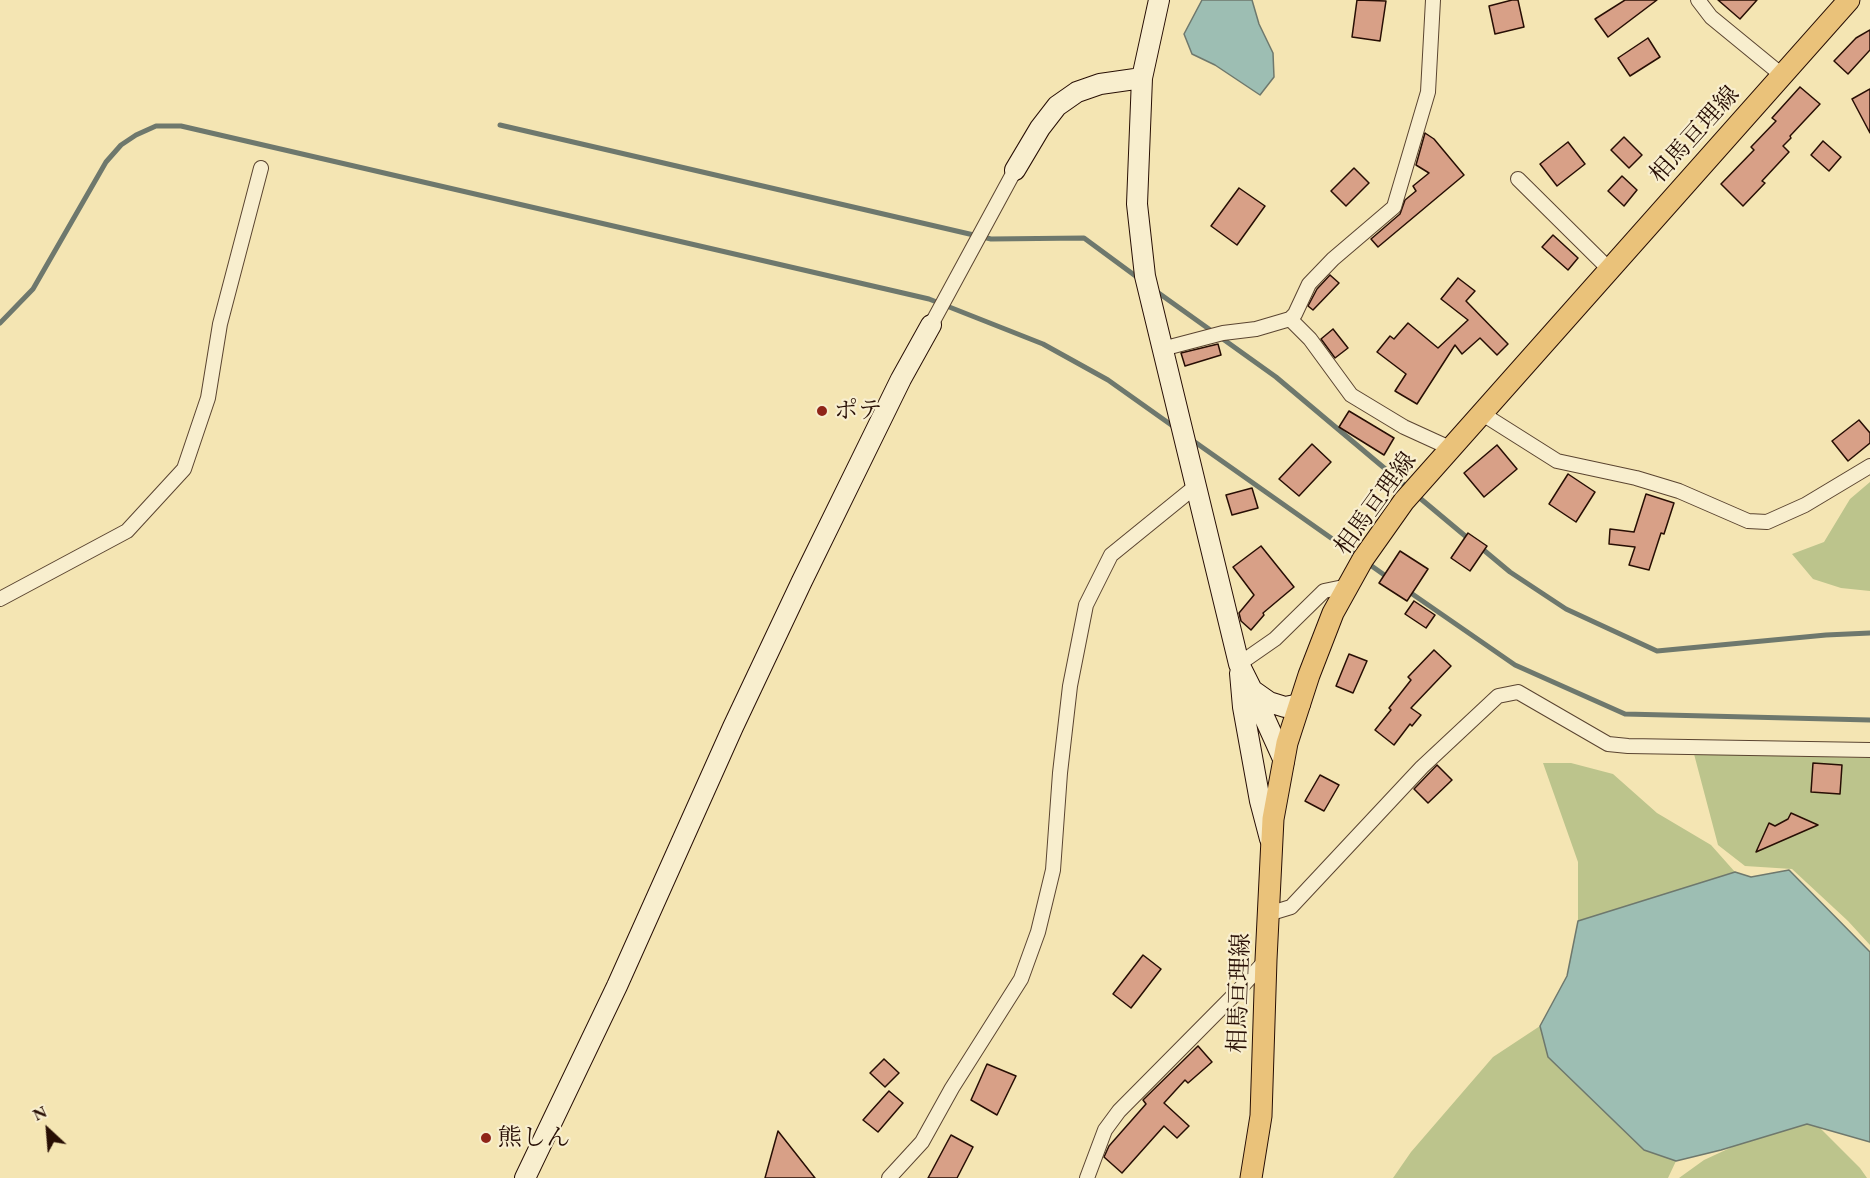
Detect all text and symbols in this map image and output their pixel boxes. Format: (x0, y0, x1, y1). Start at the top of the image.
street label: 相馬亘理線 (1644, 81, 1746, 189)
place label: ポテ (834, 397, 882, 425)
marker: ポテ (815, 404, 829, 418)
street label: 相馬亘理線 (1329, 447, 1423, 561)
street label: 相馬亘理線 (1224, 933, 1256, 1053)
north arrow (18, 1100, 78, 1160)
text: N (29, 1101, 50, 1126)
place label: 熊しん (498, 1124, 570, 1152)
marker: 熊しん (479, 1131, 493, 1145)

